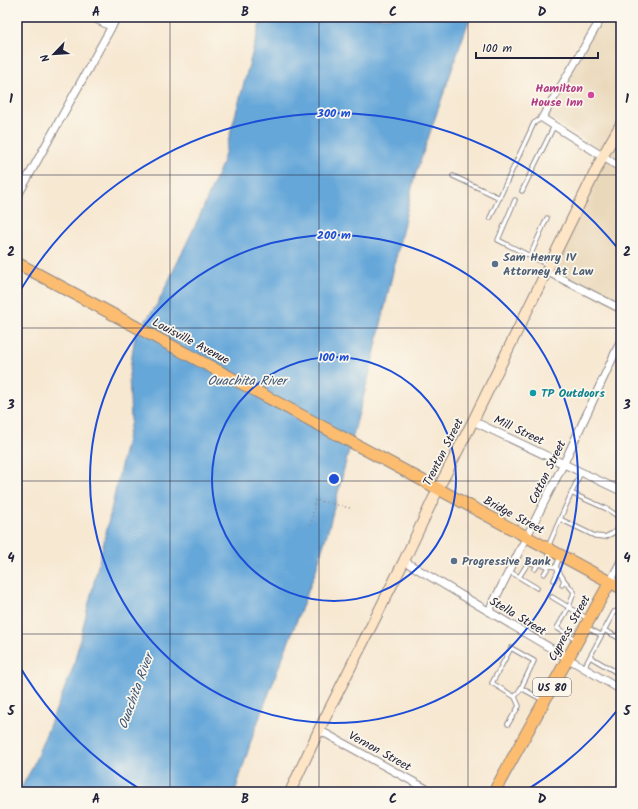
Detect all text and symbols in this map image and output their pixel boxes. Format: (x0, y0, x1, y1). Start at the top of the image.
text: A (92, 2, 100, 23)
text: B (241, 2, 249, 23)
text: C (389, 2, 397, 23)
text: D (538, 2, 547, 23)
north arrow (34, 34, 74, 74)
scale bar (476, 34, 598, 60)
text: 100 m (482, 39, 513, 58)
text: N (36, 51, 55, 65)
place label: Hamilton House Inn (531, 79, 583, 112)
text: 1 (9, 89, 13, 110)
text: 1 (625, 89, 629, 110)
marker: Hamilton House Inn (586, 90, 596, 100)
text: 300 m (316, 104, 351, 123)
text: 200 m (317, 226, 351, 245)
text: 2 (7, 242, 15, 263)
text: 2 (623, 242, 631, 263)
place label: Sam Henry IV Attorney At Law (503, 248, 594, 281)
marker: Sam Henry IV Attorney At Law (490, 259, 500, 269)
street label: Louisville Avenue (149, 313, 233, 370)
text: 100 m (319, 348, 349, 367)
water label: Ouachita River (208, 371, 289, 392)
place label: TP Outdoors (541, 384, 605, 403)
marker: TP Outdoors (528, 388, 538, 398)
text: 3 (6, 395, 15, 416)
text: 3 (622, 395, 631, 416)
street label: Mill Street (491, 411, 547, 451)
street label: Trenton Street (418, 415, 469, 489)
street label: Cotton Street (524, 437, 571, 507)
centre of rings (327, 472, 341, 486)
street label: Bridge Street (480, 491, 548, 540)
text: 4 (7, 548, 15, 569)
text: 4 (623, 548, 631, 569)
place label: Progressive Bank (462, 552, 552, 571)
marker: Progressive Bank (449, 556, 459, 566)
street label: Cypress Street (543, 591, 596, 665)
street label: Stella Street (486, 592, 550, 641)
water label: Ouachita River (113, 648, 161, 732)
road number: US 80 (533, 678, 571, 696)
text: 5 (7, 701, 16, 722)
text: 5 (623, 701, 632, 722)
street label: Vernon Street (345, 726, 415, 777)
text: A (92, 789, 100, 809)
text: B (241, 789, 249, 809)
text: C (389, 789, 397, 809)
text: D (538, 789, 547, 809)

